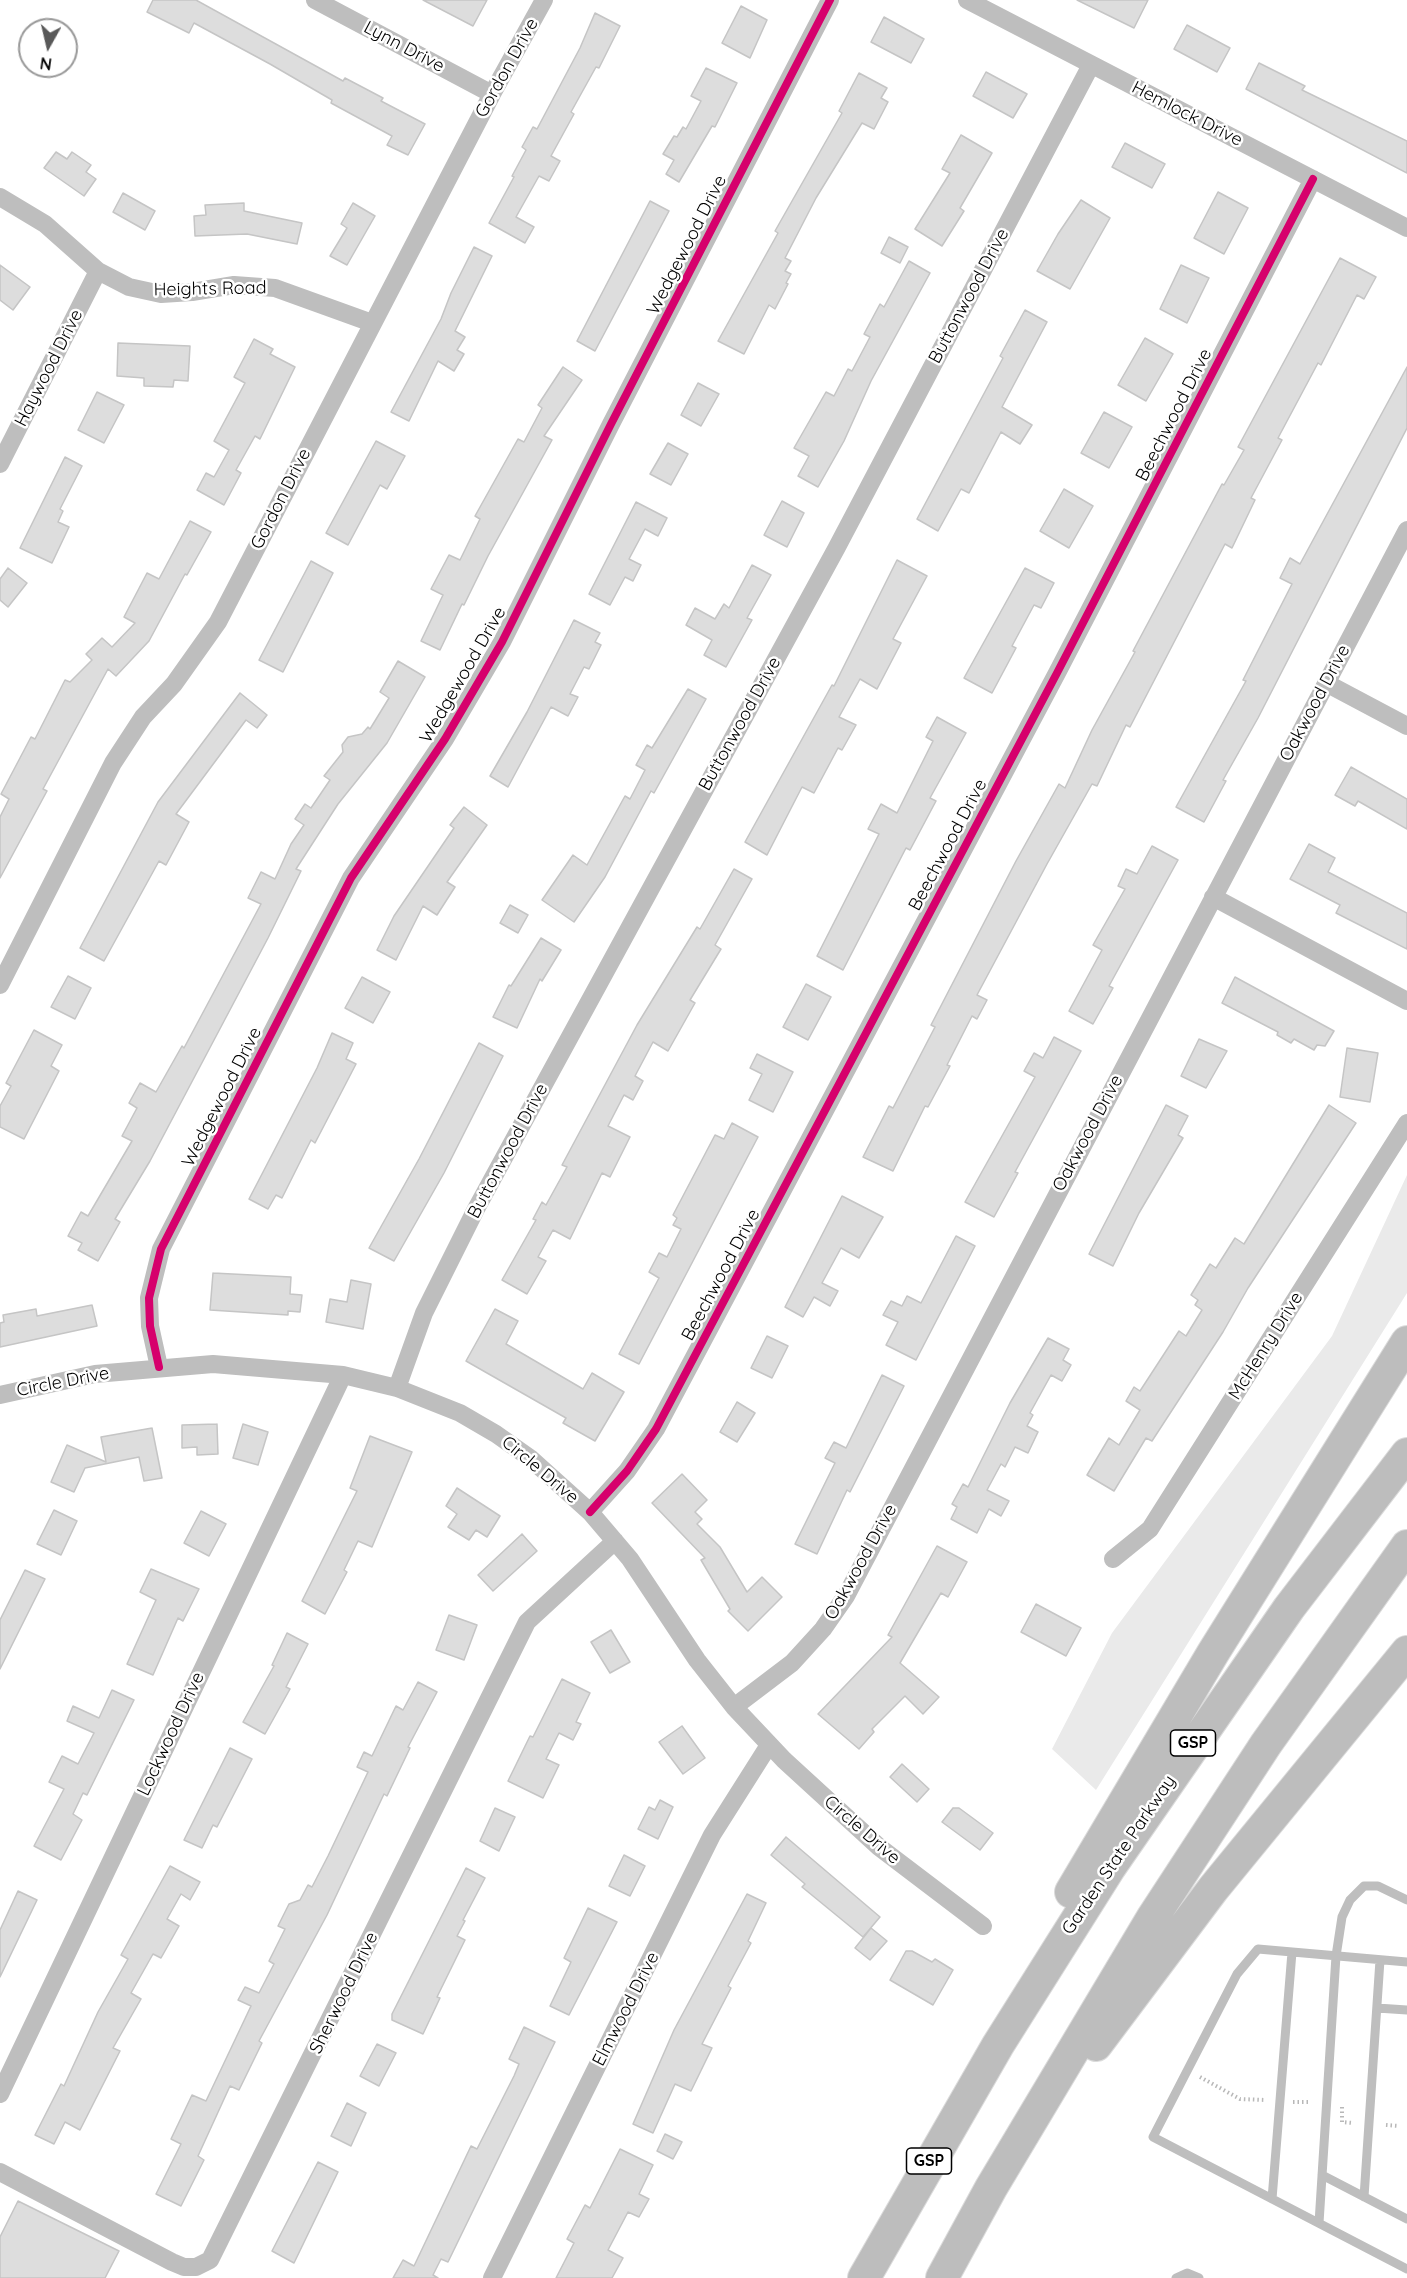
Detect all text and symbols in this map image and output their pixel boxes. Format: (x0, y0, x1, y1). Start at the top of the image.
street label: Gordon Drive (471, 15, 543, 121)
street label: Lynn Drive (360, 17, 448, 77)
north arrow (18, 18, 78, 78)
text: N (39, 53, 53, 75)
street label: Hemlock Drive (1128, 77, 1246, 151)
street label: Wedgewood Drive (642, 172, 732, 318)
street label: Buttonwood Drive (924, 225, 1014, 367)
street label: Heights Road (153, 277, 267, 301)
street label: Haywood Drive (10, 306, 88, 430)
street label: Beechwood Drive (1131, 345, 1217, 485)
street label: Gordon Drive (246, 445, 316, 553)
street label: Wedgewood Drive (415, 603, 511, 747)
street label: Oakwood Drive (1275, 641, 1355, 765)
street label: Buttonwood Drive (694, 653, 786, 795)
street label: Beechwood Drive (904, 775, 992, 915)
street label: Wedgewood Drive (177, 1024, 267, 1170)
street label: Oakwood Drive (1048, 1071, 1128, 1195)
street label: Buttonwood Drive (463, 1080, 553, 1222)
street label: Beechwood Drive (677, 1205, 765, 1345)
street label: McHenry Drive (1224, 1288, 1308, 1404)
street label: Circle Drive (15, 1362, 111, 1402)
street label: Circle Drive (497, 1432, 583, 1508)
street label: Oakwood Drive (820, 1500, 902, 1624)
street label: Lockwood Drive (133, 1669, 209, 1799)
road number: GSP (1170, 1730, 1216, 1756)
street label: Garden State Parkway (1058, 1771, 1180, 1939)
street label: Circle Drive (820, 1791, 904, 1869)
street label: Sherwood Drive (305, 1929, 383, 2057)
street label: Elmwood Drive (588, 1948, 664, 2070)
road number: GSP (906, 2148, 952, 2174)

